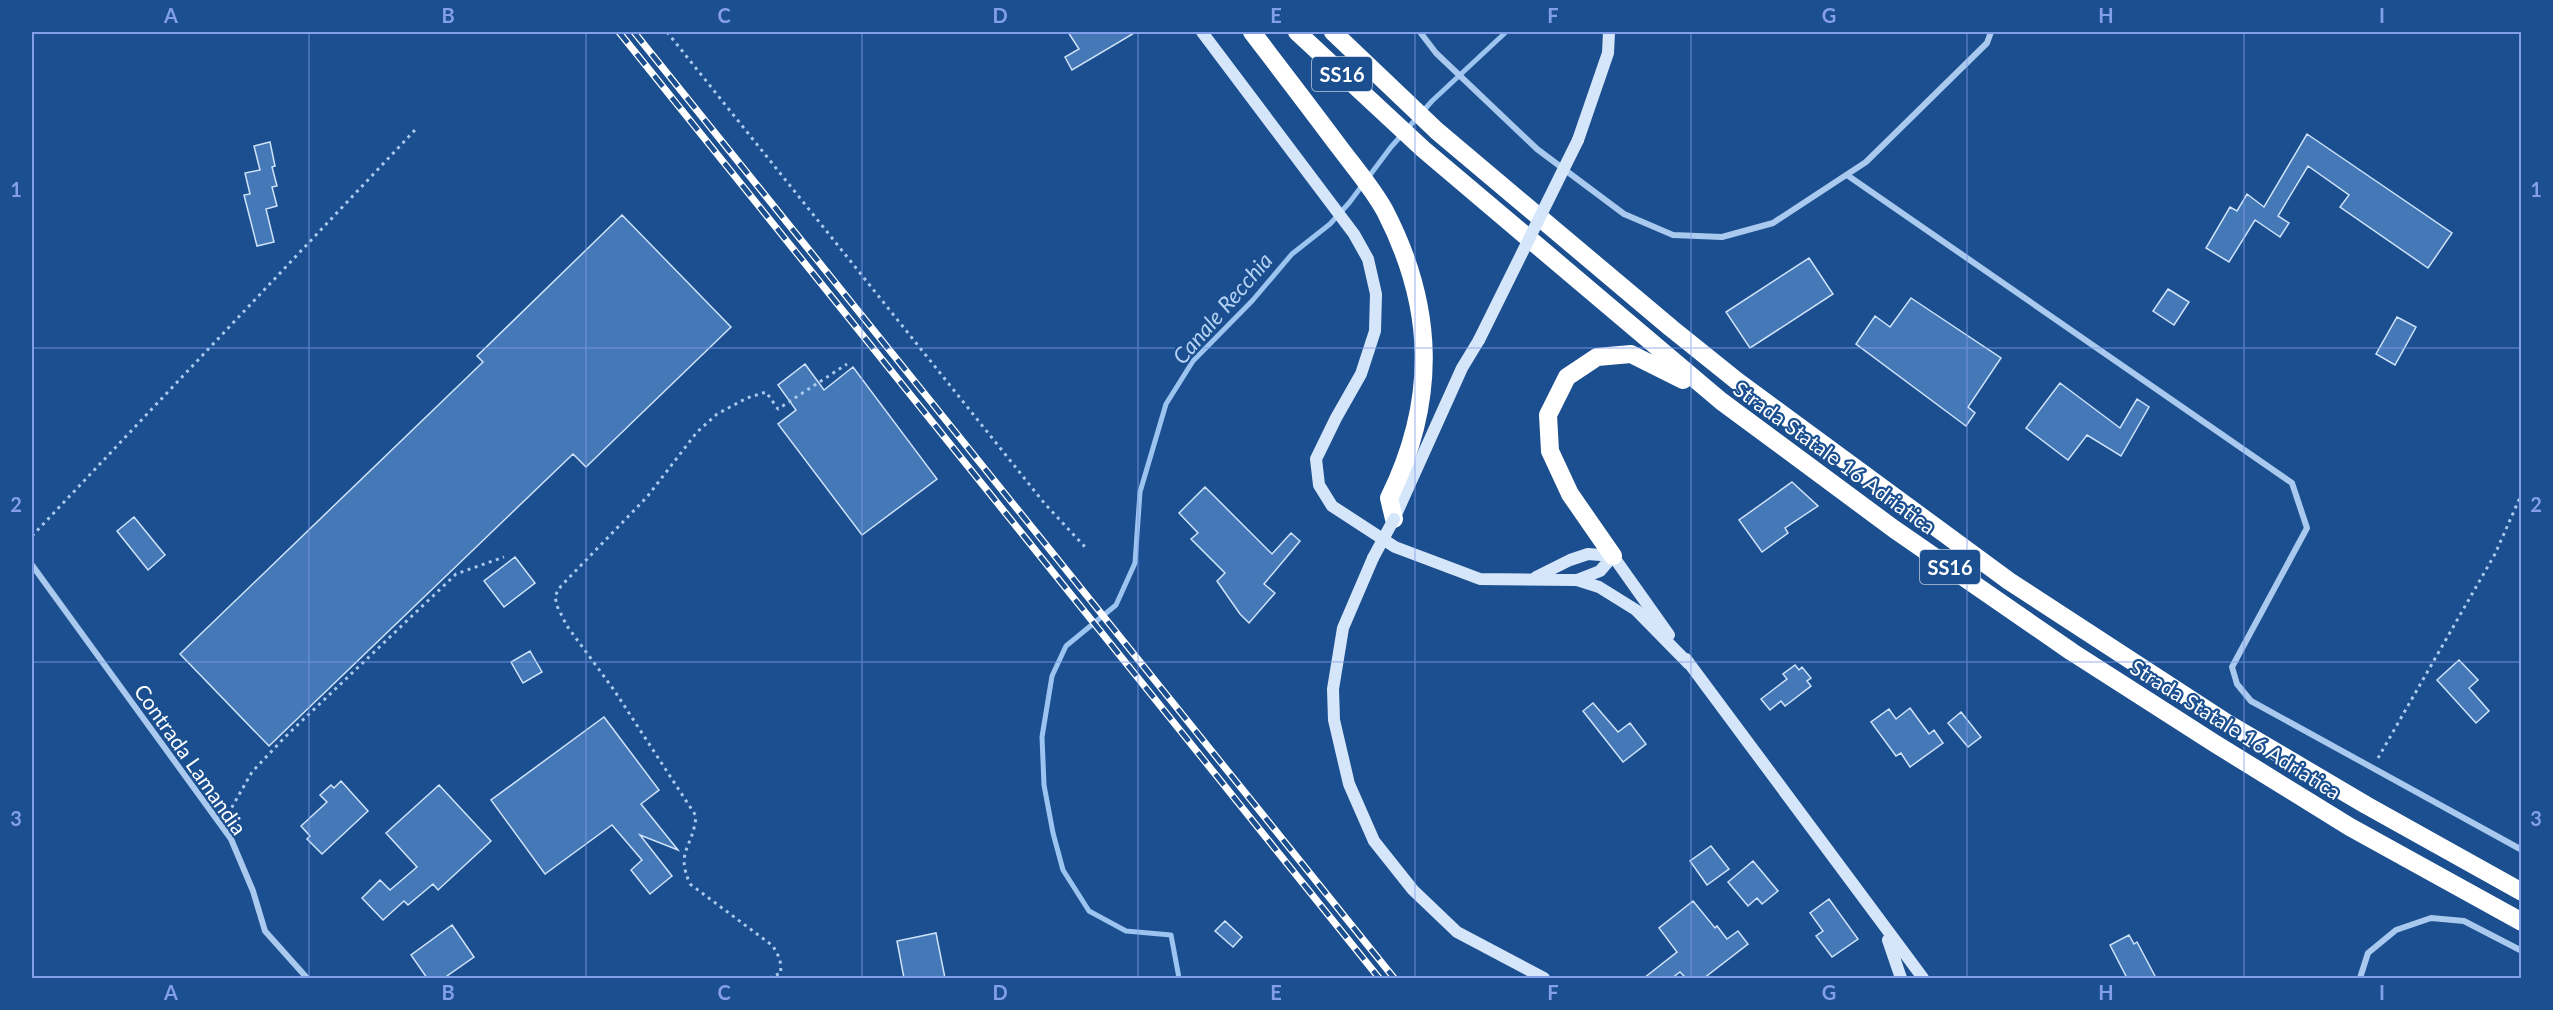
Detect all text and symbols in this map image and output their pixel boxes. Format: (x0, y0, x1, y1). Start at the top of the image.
text: A (163, 3, 178, 27)
text: B (441, 3, 455, 27)
text: C (717, 3, 731, 27)
text: D (992, 3, 1008, 27)
text: E (1270, 3, 1282, 27)
text: F (1547, 3, 1559, 27)
text: G (1822, 3, 1836, 27)
text: H (2098, 3, 2114, 27)
text: I (2379, 3, 2385, 27)
road number: SS16 (1312, 57, 1372, 91)
text: 1 (10, 177, 22, 201)
text: 1 (2530, 177, 2542, 201)
water label: Canale Recchia (1166, 247, 1278, 369)
street label: Strada Statale 16 Adriatica (1729, 375, 1941, 539)
text: 2 (10, 492, 22, 516)
text: 2 (2530, 492, 2542, 516)
road number: SS16 (1920, 550, 1980, 584)
street label: Strada Statale 16 Adriatica (2126, 654, 2346, 804)
street label: Contrada Lamandia (130, 679, 252, 839)
text: 3 (10, 806, 22, 830)
text: 3 (2530, 806, 2542, 830)
text: A (163, 980, 178, 1004)
text: B (441, 980, 455, 1004)
text: C (717, 980, 731, 1004)
text: D (992, 980, 1008, 1004)
text: E (1270, 980, 1282, 1004)
text: F (1547, 980, 1559, 1004)
text: G (1822, 980, 1836, 1004)
text: H (2098, 980, 2114, 1004)
text: I (2379, 980, 2385, 1004)

